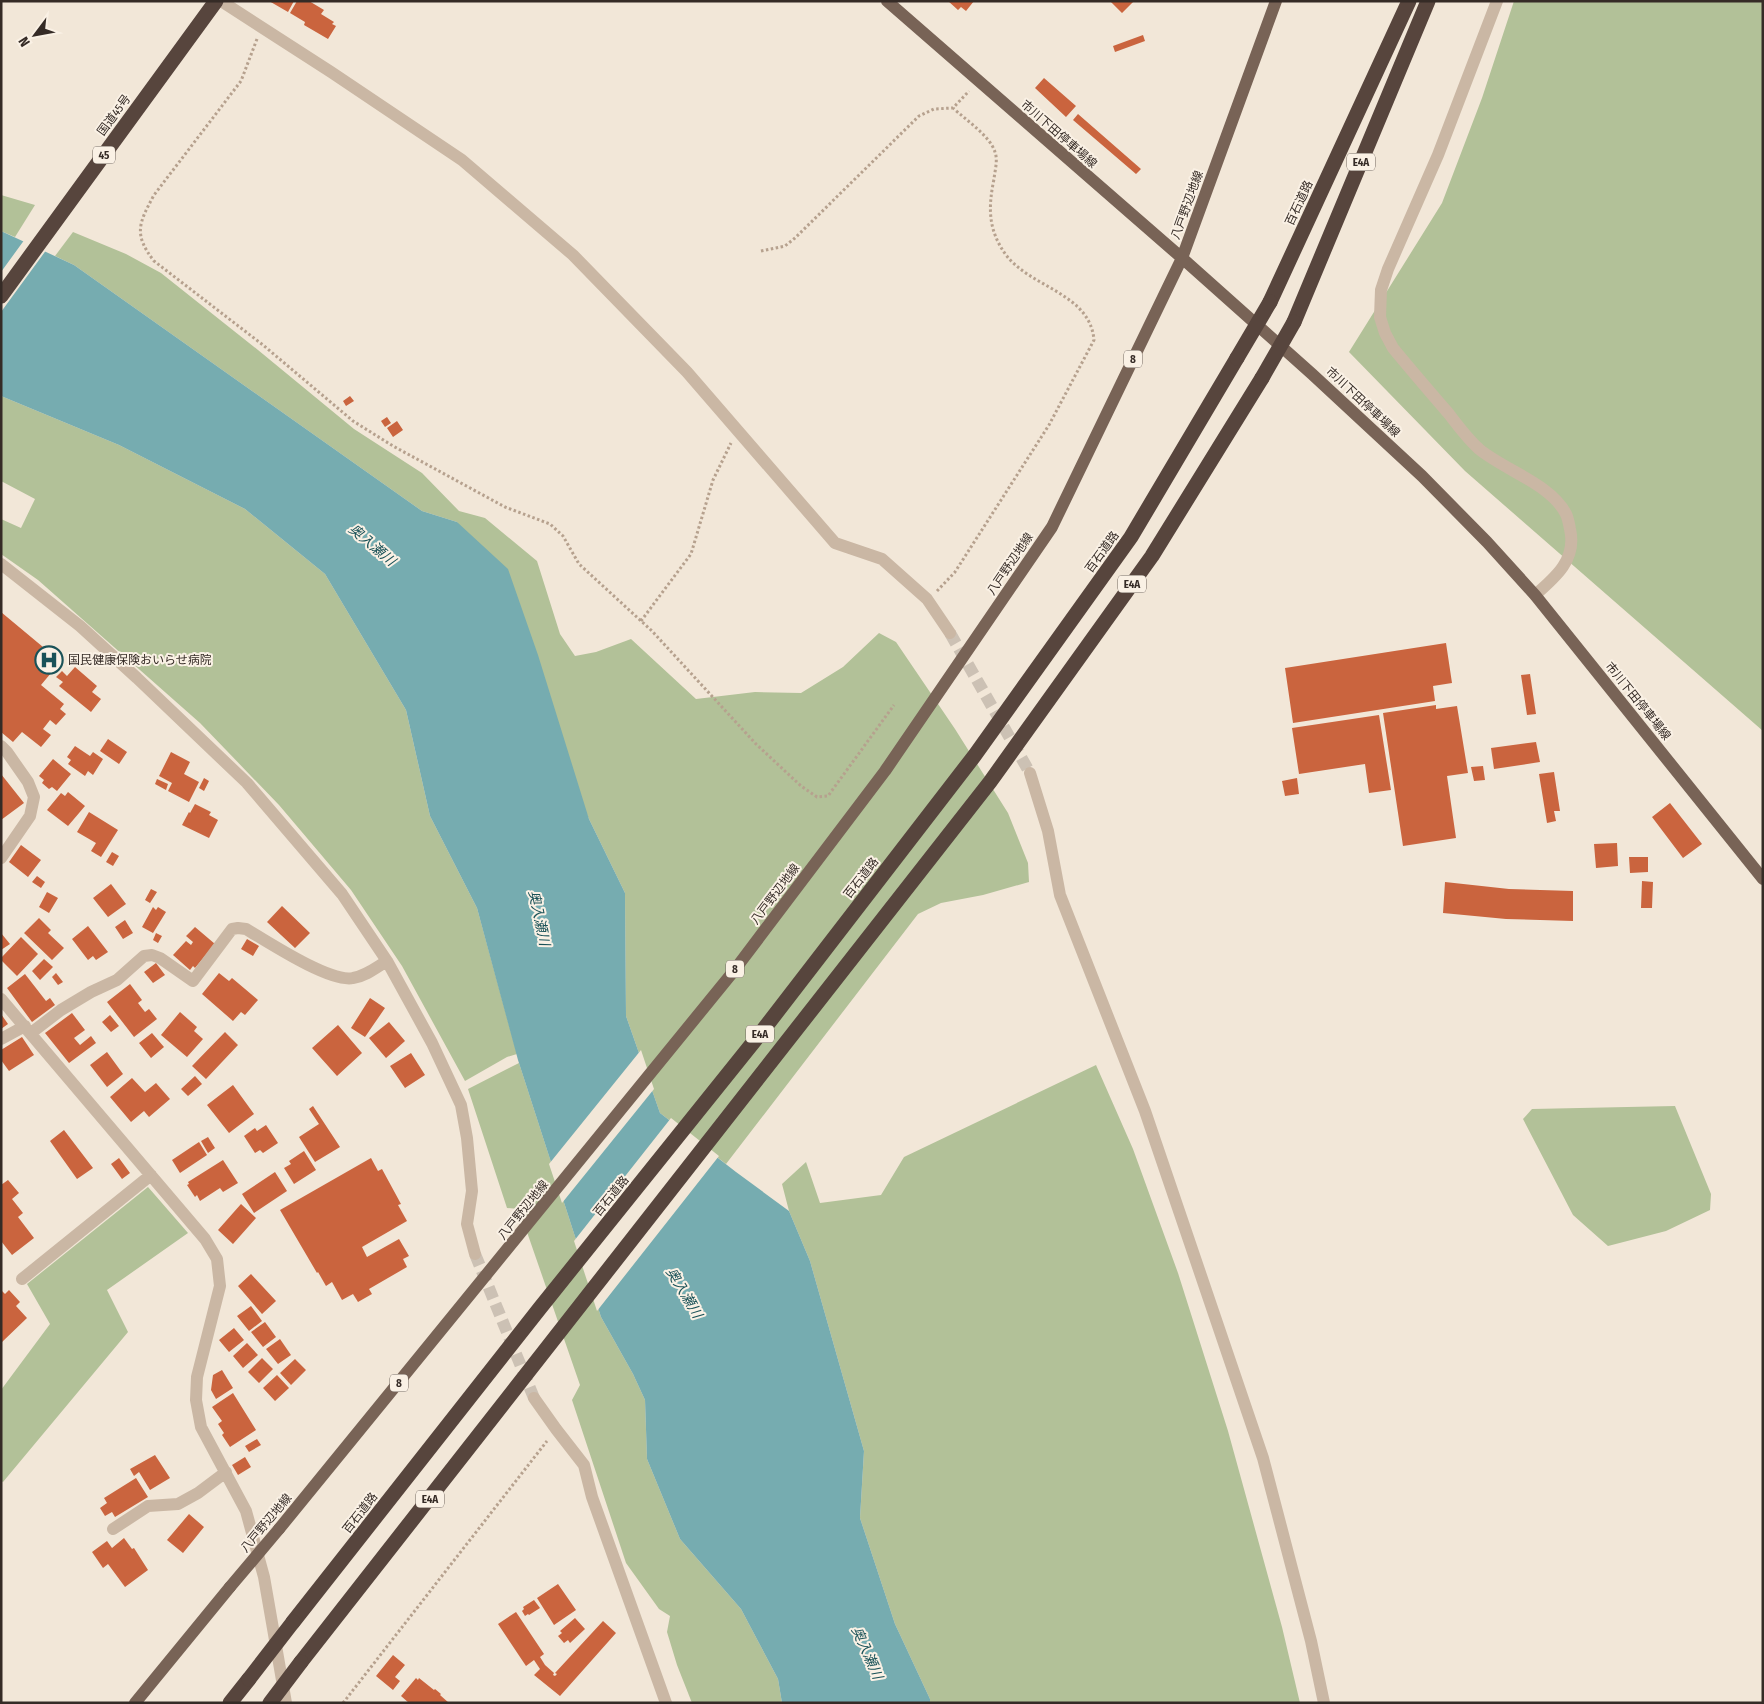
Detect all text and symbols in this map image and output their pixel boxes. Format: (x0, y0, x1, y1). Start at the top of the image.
north arrow (10, 10, 60, 60)
text: N (15, 34, 34, 50)
street label: 国道45号 (94, 92, 134, 138)
street label: 市川下田停車場線 (1018, 97, 1100, 171)
road number: 45 (93, 146, 115, 164)
road number: E4A (1347, 154, 1375, 170)
street label: 八戸野辺地線 (1168, 169, 1206, 241)
street label: 百石道路 (1283, 178, 1315, 228)
road number: 8 (1124, 350, 1142, 368)
street label: 市川下田停車場線 (1323, 364, 1403, 440)
water label: 奥入瀬川 (345, 520, 400, 571)
street label: 百石道路 (1082, 528, 1122, 576)
street label: 八戸野辺地線 (984, 530, 1036, 598)
road number: E4A (1118, 576, 1146, 592)
hospital icon: 国民健康保険おいらせ病院 (34, 645, 64, 675)
place label: 国民健康保険おいらせ病院 (68, 653, 212, 667)
street label: 市川下田停車場線 (1602, 659, 1674, 743)
street label: 百石道路 (841, 855, 881, 901)
street label: 八戸野辺地線 (748, 861, 802, 927)
water label: 奥入瀬川 (525, 889, 554, 949)
road number: 8 (726, 961, 744, 978)
road number: E4A (746, 1026, 774, 1042)
street label: 百石道路 (590, 1173, 632, 1219)
street label: 八戸野辺地線 (495, 1178, 551, 1242)
water label: 奥入瀬川 (662, 1265, 707, 1323)
road number: 8 (390, 1375, 408, 1392)
street label: 百石道路 (340, 1490, 380, 1536)
road number: E4A (416, 1490, 444, 1508)
street label: 八戸野辺地線 (237, 1491, 295, 1555)
water label: 奥入瀬川 (848, 1624, 887, 1684)

